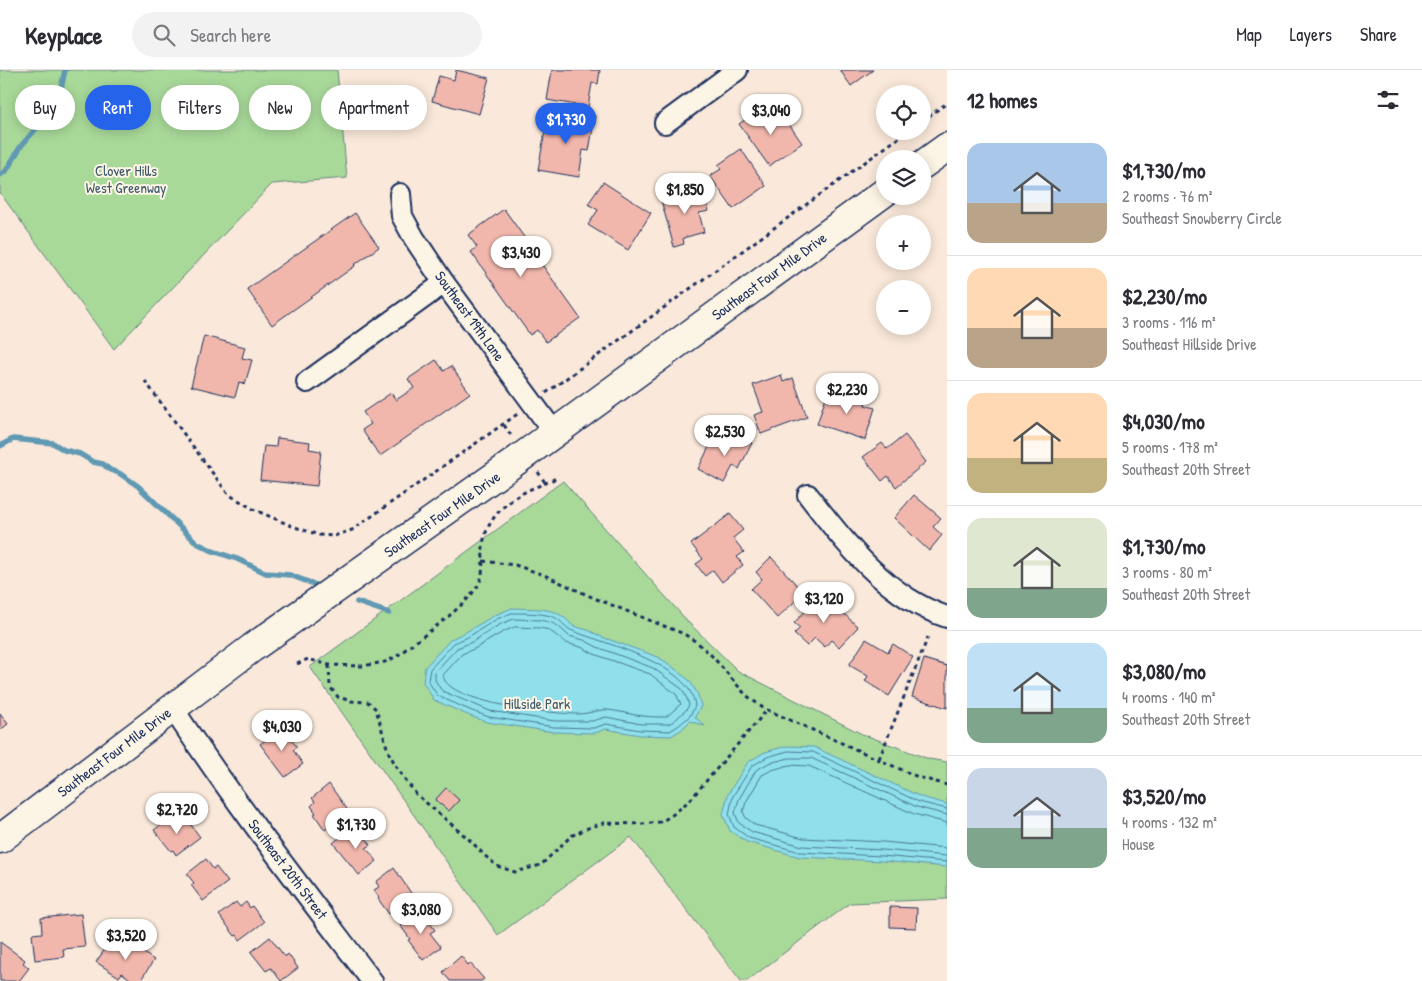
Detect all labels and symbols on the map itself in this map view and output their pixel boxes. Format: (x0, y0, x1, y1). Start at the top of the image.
pin: $3,040 (730, 93, 812, 136)
pin: $1,730 (525, 102, 607, 145)
park label: Clover Hills West Greenway (86, 160, 166, 198)
pin: $1,850 (644, 172, 726, 215)
street label: Southeast Four Mile Drive (707, 227, 831, 325)
pin: $3,430 (480, 236, 562, 278)
street label: Southeast 19th Lane (430, 267, 510, 365)
pin: $2,230 (806, 372, 888, 415)
pin: $2,530 (684, 414, 766, 457)
street label: Southeast Four Mile Drive (380, 466, 504, 562)
pin: $3,120 (783, 582, 865, 624)
park label: Hillside Park (504, 693, 570, 714)
street label: Southeast Four Mile Drive (53, 702, 175, 802)
pin: $4,030 (241, 710, 323, 752)
pin: $2,720 (136, 792, 218, 835)
pin: $1,730 (315, 808, 397, 850)
street label: Southeast 20th Street (243, 815, 333, 924)
pin: $3,080 (380, 892, 462, 935)
pin: $3,520 (85, 918, 167, 961)

